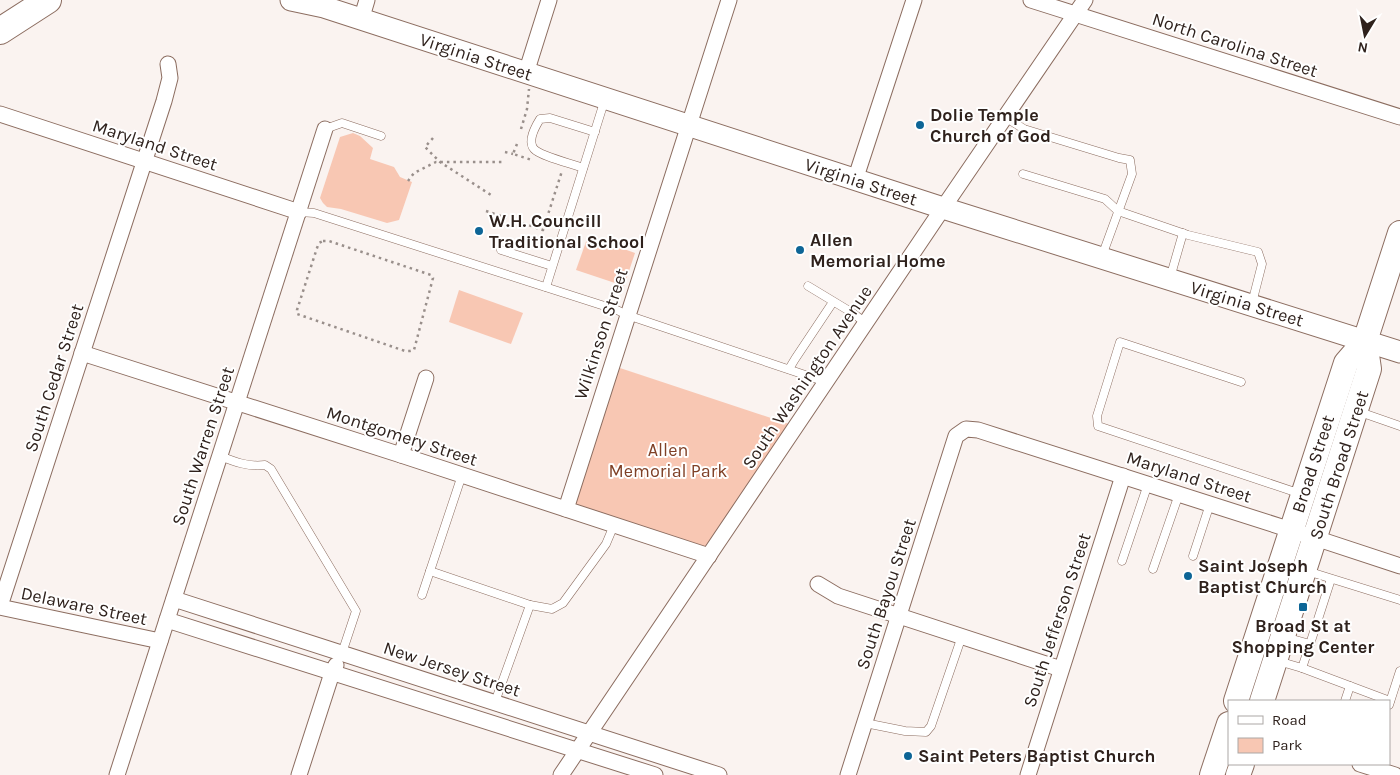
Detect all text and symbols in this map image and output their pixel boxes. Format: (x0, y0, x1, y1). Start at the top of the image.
street label: North Carolina Street (1149, 8, 1321, 82)
north arrow (1340, 10, 1390, 60)
street label: Virginia Street (417, 28, 535, 86)
text: N (1356, 38, 1369, 57)
place label: Dolie Temple Church of God (930, 104, 1051, 147)
street label: Maryland Street (90, 114, 221, 176)
marker: Dolie Temple Church of God (914, 119, 926, 131)
street label: Virginia Street (802, 153, 920, 211)
place label: W.H. Councill Traditional School (489, 210, 645, 253)
marker: W.H. Councill Traditional School (473, 225, 485, 237)
place label: Allen Memorial Home (810, 229, 946, 272)
marker: Allen Memorial Home (794, 244, 806, 256)
street label: Wilkinson Street (569, 265, 633, 402)
street label: Virginia Street (1188, 276, 1306, 332)
street label: South Washington Avenue (737, 281, 877, 473)
street label: South Cedar Street (20, 301, 88, 455)
street label: South Warren Street (167, 364, 239, 528)
street label: South Broad Street (1305, 388, 1374, 542)
street label: Montgomery Street (324, 401, 480, 471)
street label: Broad Street (1287, 412, 1339, 516)
park label: Allen Memorial Park (609, 439, 727, 482)
street label: Maryland Street (1124, 446, 1255, 508)
street label: South Bayou Street (851, 516, 921, 672)
street label: South Jefferson Street (1018, 530, 1096, 710)
place label: Saint Joseph Baptist Church (1198, 555, 1327, 598)
marker: Saint Joseph Baptist Church (1182, 570, 1194, 582)
street label: Delaware Street (19, 582, 149, 630)
marker: Broad St at Shopping Center (1297, 601, 1309, 613)
place label: Broad St at Shopping Center (1232, 615, 1374, 658)
street label: New Jersey Street (381, 636, 523, 702)
legend (1228, 700, 1390, 765)
text: Road (1272, 711, 1307, 729)
text: Park (1272, 736, 1302, 754)
place label: Saint Peters Baptist Church (918, 745, 1156, 767)
marker: Saint Peters Baptist Church (902, 750, 914, 762)

